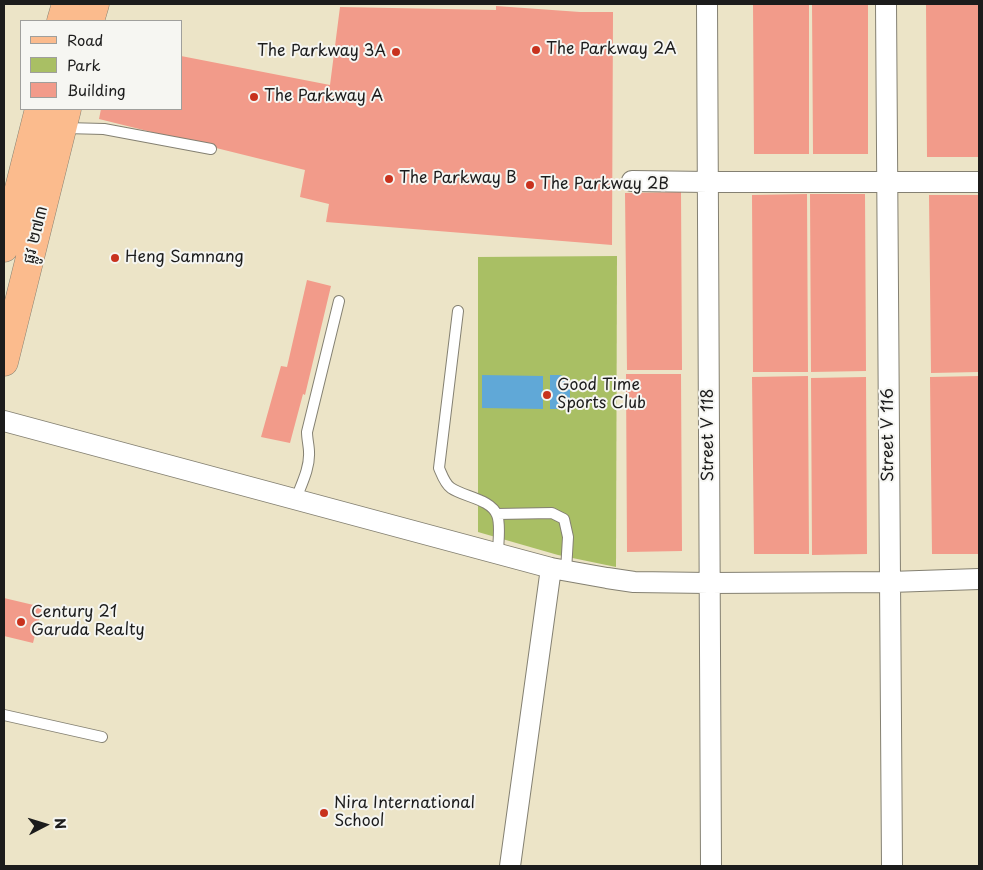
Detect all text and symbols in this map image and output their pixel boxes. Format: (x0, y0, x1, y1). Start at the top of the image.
legend (20, 20, 182, 110)
text: Road (67, 28, 103, 51)
place label: The Parkway 2A (546, 40, 677, 60)
place label: The Parkway 3A (257, 42, 386, 62)
marker: The Parkway 2A (530, 44, 542, 56)
marker: The Parkway 3A (390, 46, 402, 58)
text: Park (67, 53, 101, 76)
text: Building (67, 78, 126, 101)
place label: The Parkway A (264, 87, 383, 107)
marker: The Parkway A (248, 91, 260, 103)
place label: The Parkway B (399, 169, 517, 189)
marker: The Parkway B (383, 173, 395, 185)
place label: The Parkway 2B (540, 175, 669, 195)
marker: The Parkway 2B (524, 179, 536, 191)
street label: ផ្លូវ ២៧៣ (20, 204, 52, 266)
place label: Heng Samnang (125, 248, 244, 268)
marker: Heng Samnang (109, 252, 121, 264)
place label: Good Time Sports Club (557, 376, 646, 414)
street label: Street V 116 (879, 388, 899, 482)
marker: Good Time Sports Club (541, 389, 553, 401)
street label: Street V 118 (699, 389, 719, 481)
place label: Century 21 Garuda Realty (31, 603, 145, 641)
marker: Century 21 Garuda Realty (15, 616, 27, 628)
place label: Nira International School (334, 794, 475, 832)
north arrow (20, 800, 70, 850)
marker: Nira International School (318, 807, 330, 819)
text: N (49, 817, 71, 830)

